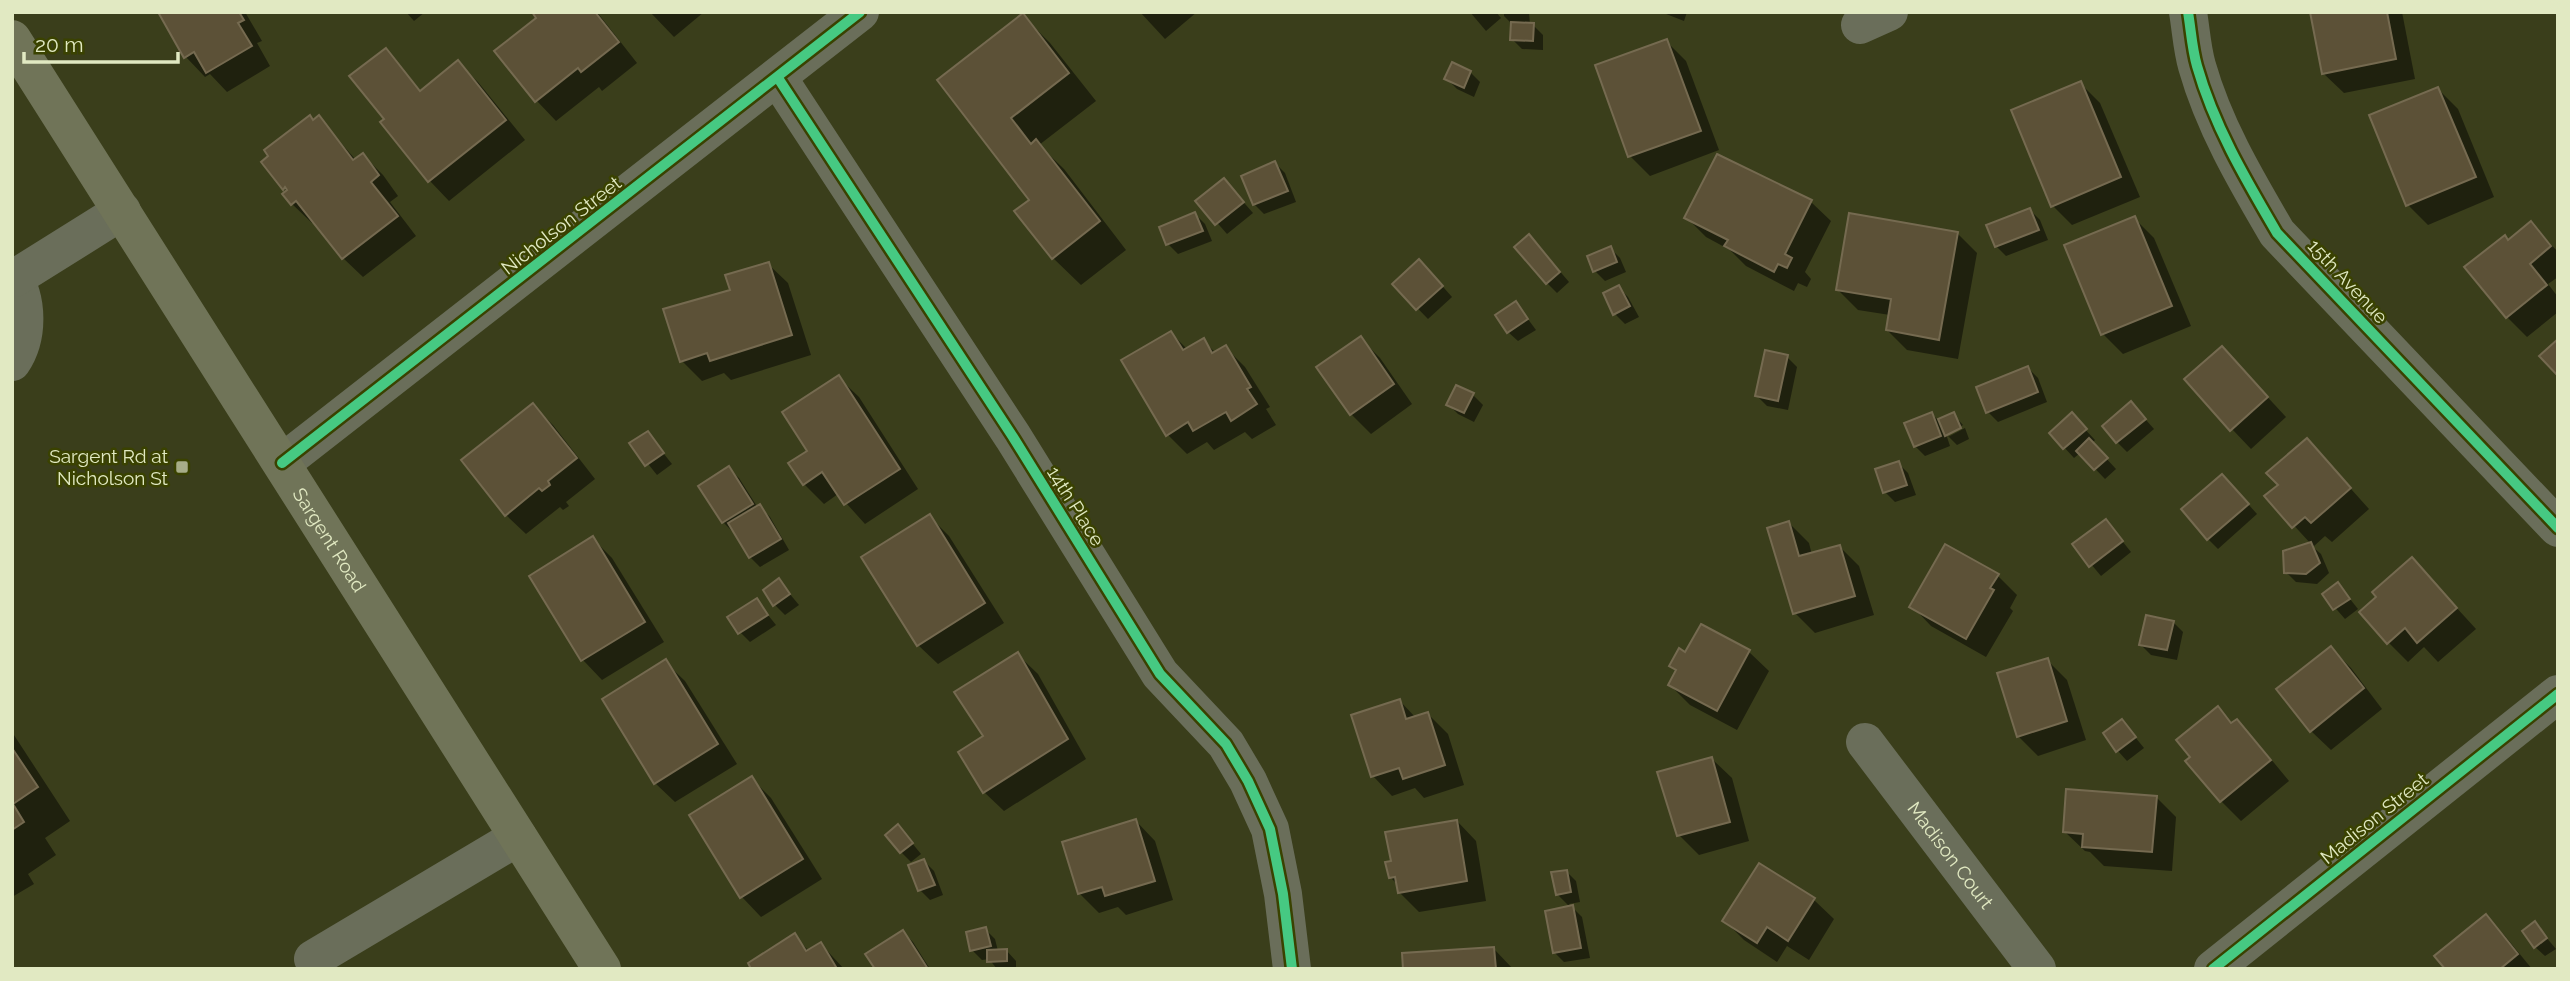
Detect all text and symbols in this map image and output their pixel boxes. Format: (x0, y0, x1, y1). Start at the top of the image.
scale bar (24, 21, 178, 65)
text: 20 m (35, 32, 83, 57)
street label: Nicholson Street (497, 171, 626, 279)
street label: 15th Avenue (2304, 234, 2392, 328)
place label: Sargent Rd at Nicholson St (49, 445, 169, 489)
marker: Sargent Rd at Nicholson St (174, 459, 190, 475)
street label: 14th Place (1043, 462, 1109, 550)
street label: Sargent Road (288, 484, 371, 596)
street label: Madison Street (2316, 768, 2433, 868)
street label: Madison Court (1903, 798, 1999, 913)

